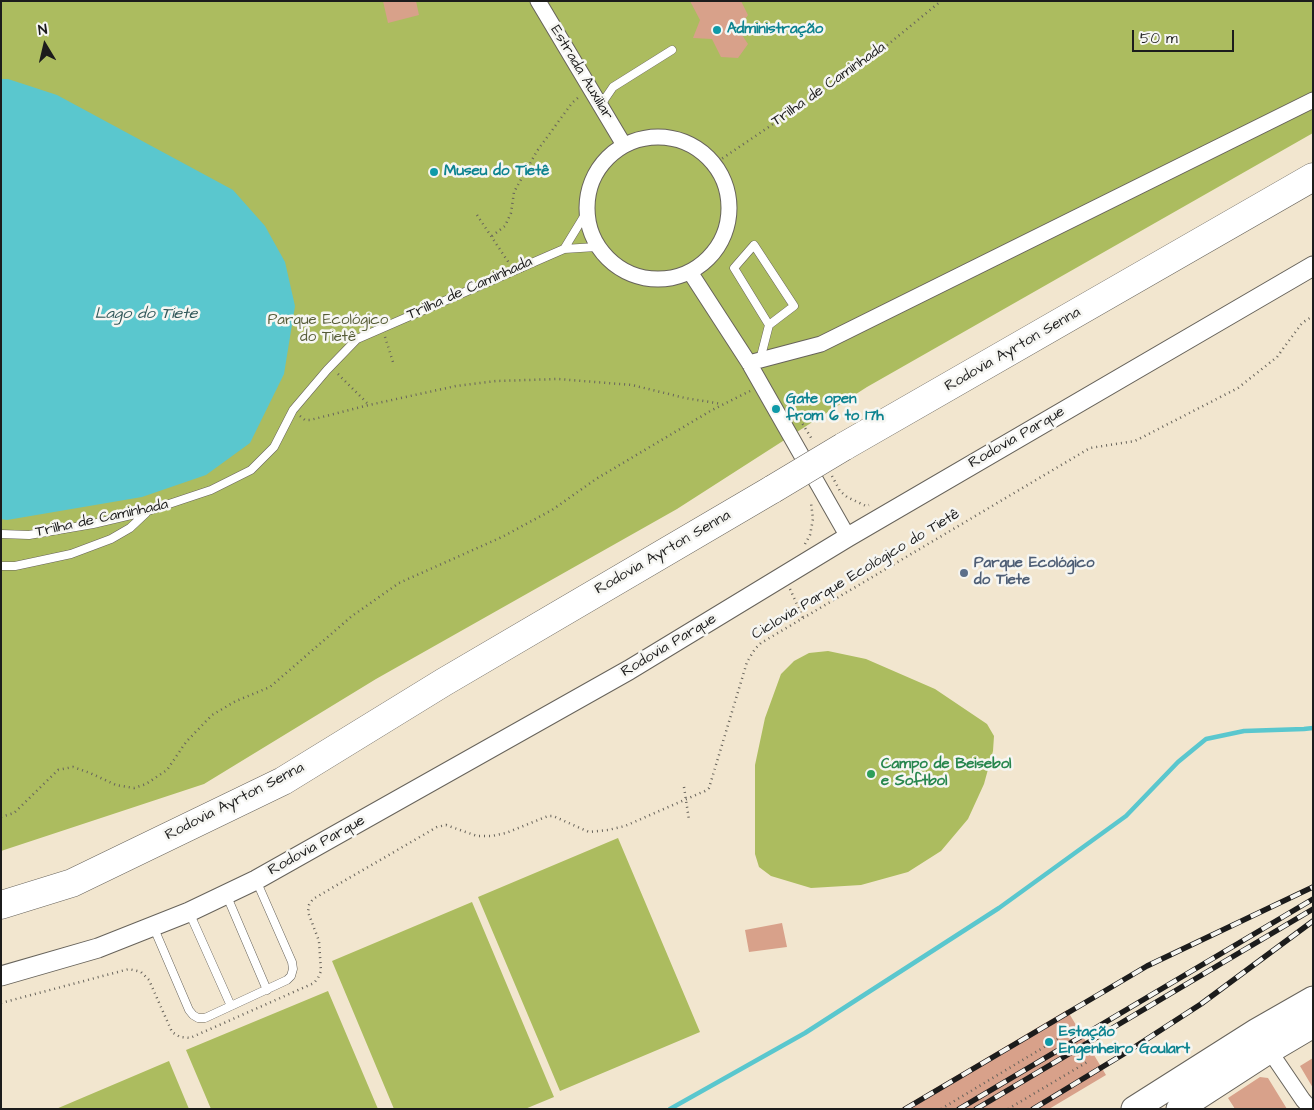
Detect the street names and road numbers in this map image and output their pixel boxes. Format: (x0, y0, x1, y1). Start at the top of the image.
street label: Estrada Auxiliar (546, 23, 616, 123)
street label: Trilha de Caminhada (768, 39, 890, 131)
street label: Trilha de Caminhada (405, 253, 535, 325)
street label: Rodovia Ayrton Senna (942, 304, 1084, 396)
street label: Rodovia Parque (966, 403, 1068, 473)
street label: Trilha de Caminhada (34, 496, 170, 542)
street label: Ciclovia Parque Ecológico do Tietê (749, 506, 963, 644)
street label: Rodovia Ayrton Senna (592, 507, 734, 599)
street label: Rodovia Parque (618, 611, 720, 681)
street label: Rodovia Ayrton Senna (163, 759, 307, 845)
street label: Rodovia Parque (265, 812, 369, 880)

